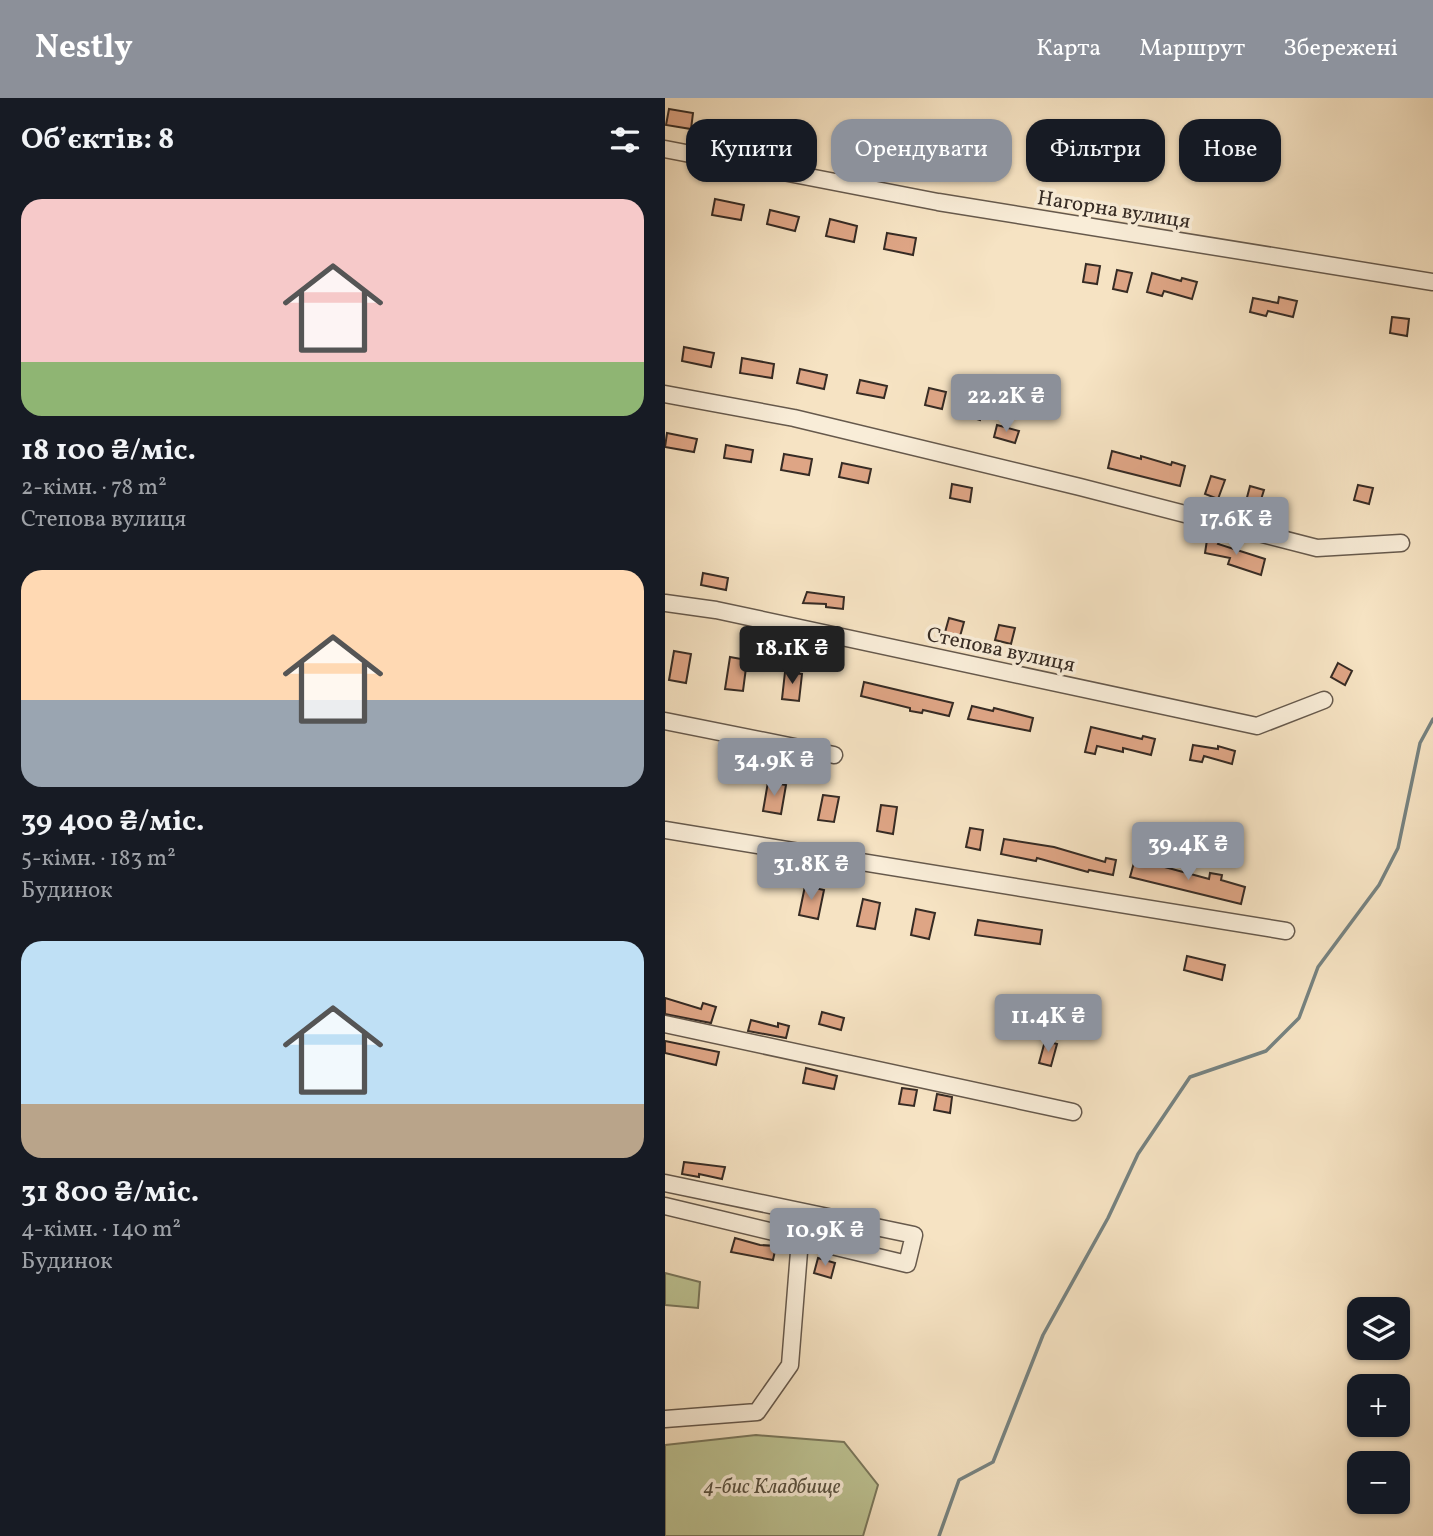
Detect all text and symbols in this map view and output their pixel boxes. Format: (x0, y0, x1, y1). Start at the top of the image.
text: Nestly (35, 26, 133, 72)
text: Карта (1036, 32, 1101, 66)
text: Маршрут (1139, 32, 1245, 66)
text: Збережені (1283, 32, 1398, 66)
text: Об’єктів: 8 (21, 119, 174, 161)
chip: Купити (686, 119, 817, 182)
chip: Орендувати (831, 119, 1012, 182)
chip: Фільтри (1026, 119, 1165, 182)
chip: Нове (1179, 119, 1281, 182)
icon: filters (606, 121, 644, 159)
street label: Нагорна вулиця (1035, 184, 1192, 237)
icon: home (270, 245, 396, 371)
pin: 22.2K ₴ (941, 374, 1071, 434)
text: 22.2K ₴ (967, 381, 1045, 413)
text: 18 100 ₴/міс. (21, 430, 196, 472)
text: 2-кімн. · 78 m² (21, 472, 167, 504)
pin: 17.6K ₴ (1171, 498, 1301, 557)
text: Степова вулиця (21, 504, 186, 536)
text: 17.6K ₴ (1200, 504, 1272, 536)
icon: home (270, 616, 396, 742)
street label: Степова вулиця (924, 621, 1078, 680)
pin: 18.1K ₴ (727, 626, 857, 686)
text: 18.1K ₴ (756, 633, 828, 665)
pin: 34.9K ₴ (709, 738, 839, 798)
text: 34.9K ₴ (734, 745, 814, 777)
text: 39 400 ₴/міс. (21, 801, 205, 843)
pin: 39.4K ₴ (1123, 822, 1253, 882)
text: 39.4K ₴ (1148, 829, 1228, 861)
pin: 31.8K ₴ (746, 842, 876, 902)
text: 5-кімн. · 183 m² (21, 843, 176, 875)
text: 31.8K ₴ (773, 849, 849, 881)
text: Будинок (21, 875, 112, 907)
icon: home (270, 987, 396, 1113)
pin: 11.4K ₴ (983, 995, 1113, 1054)
text: 11.4K ₴ (1011, 1001, 1085, 1033)
text: 31 800 ₴/міс. (21, 1172, 199, 1214)
pin: 10.9K ₴ (760, 1208, 890, 1268)
text: 4-кімн. · 140 m² (21, 1214, 181, 1246)
text: 10.9K ₴ (786, 1215, 864, 1247)
text: Будинок (21, 1246, 112, 1278)
map controls (1347, 1297, 1410, 1514)
button: layers (1347, 1297, 1410, 1360)
button: + (1347, 1374, 1410, 1437)
button: − (1347, 1451, 1410, 1514)
park label: 4-бис Кладбище (704, 1473, 841, 1502)

